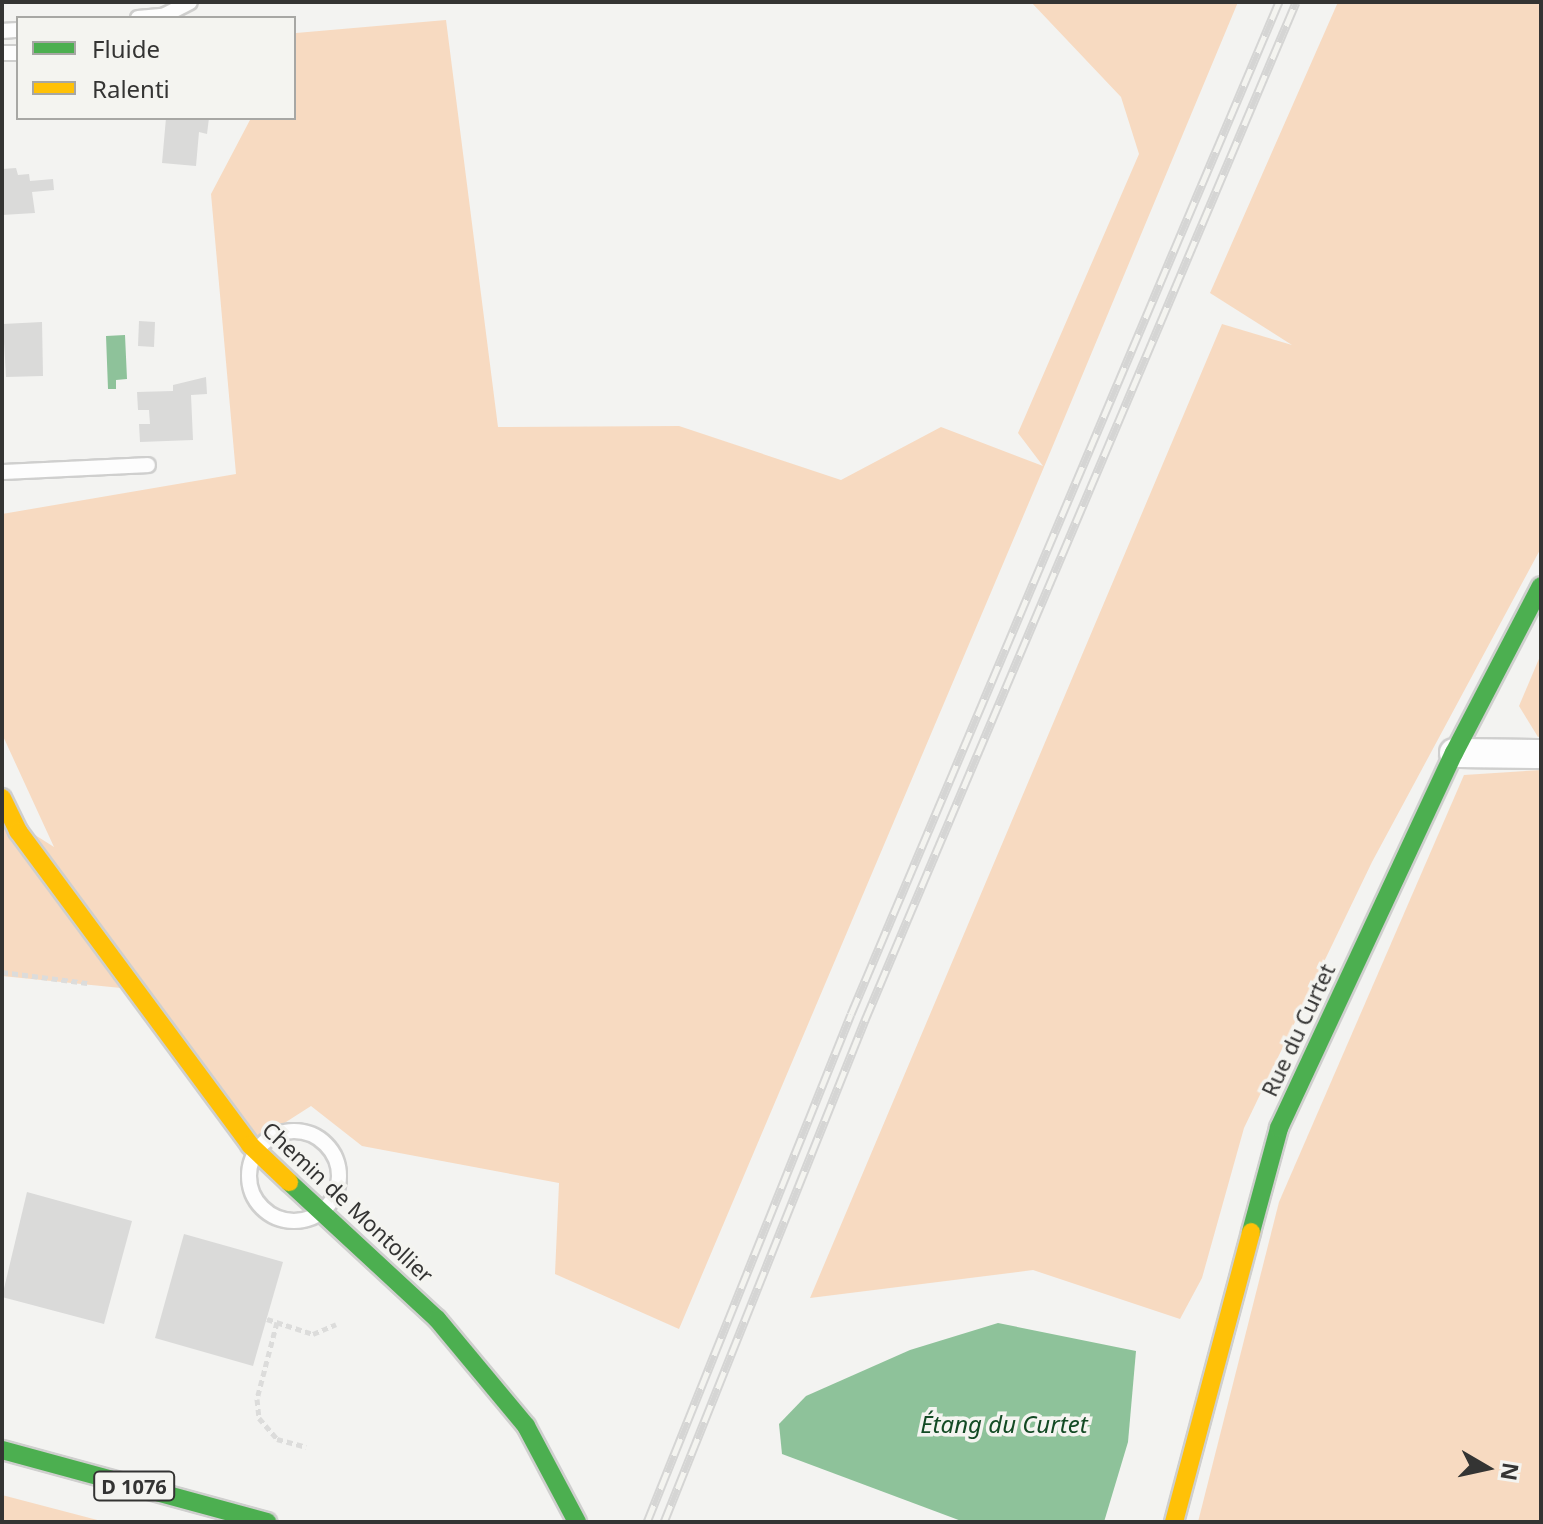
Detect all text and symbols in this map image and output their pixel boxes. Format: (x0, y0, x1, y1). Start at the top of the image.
legend (16, 16, 296, 120)
text: Fluide (92, 32, 160, 65)
text: Ralenti (92, 72, 170, 105)
street label: Rue du Curtet (1256, 960, 1340, 1100)
street label: Chemin de Montollier (257, 1116, 439, 1288)
water label: Étang du Curtet (920, 1410, 1088, 1438)
north arrow (1447, 1428, 1527, 1508)
text: N (1494, 1461, 1527, 1483)
road number: D 1076 (92, 1470, 176, 1502)

